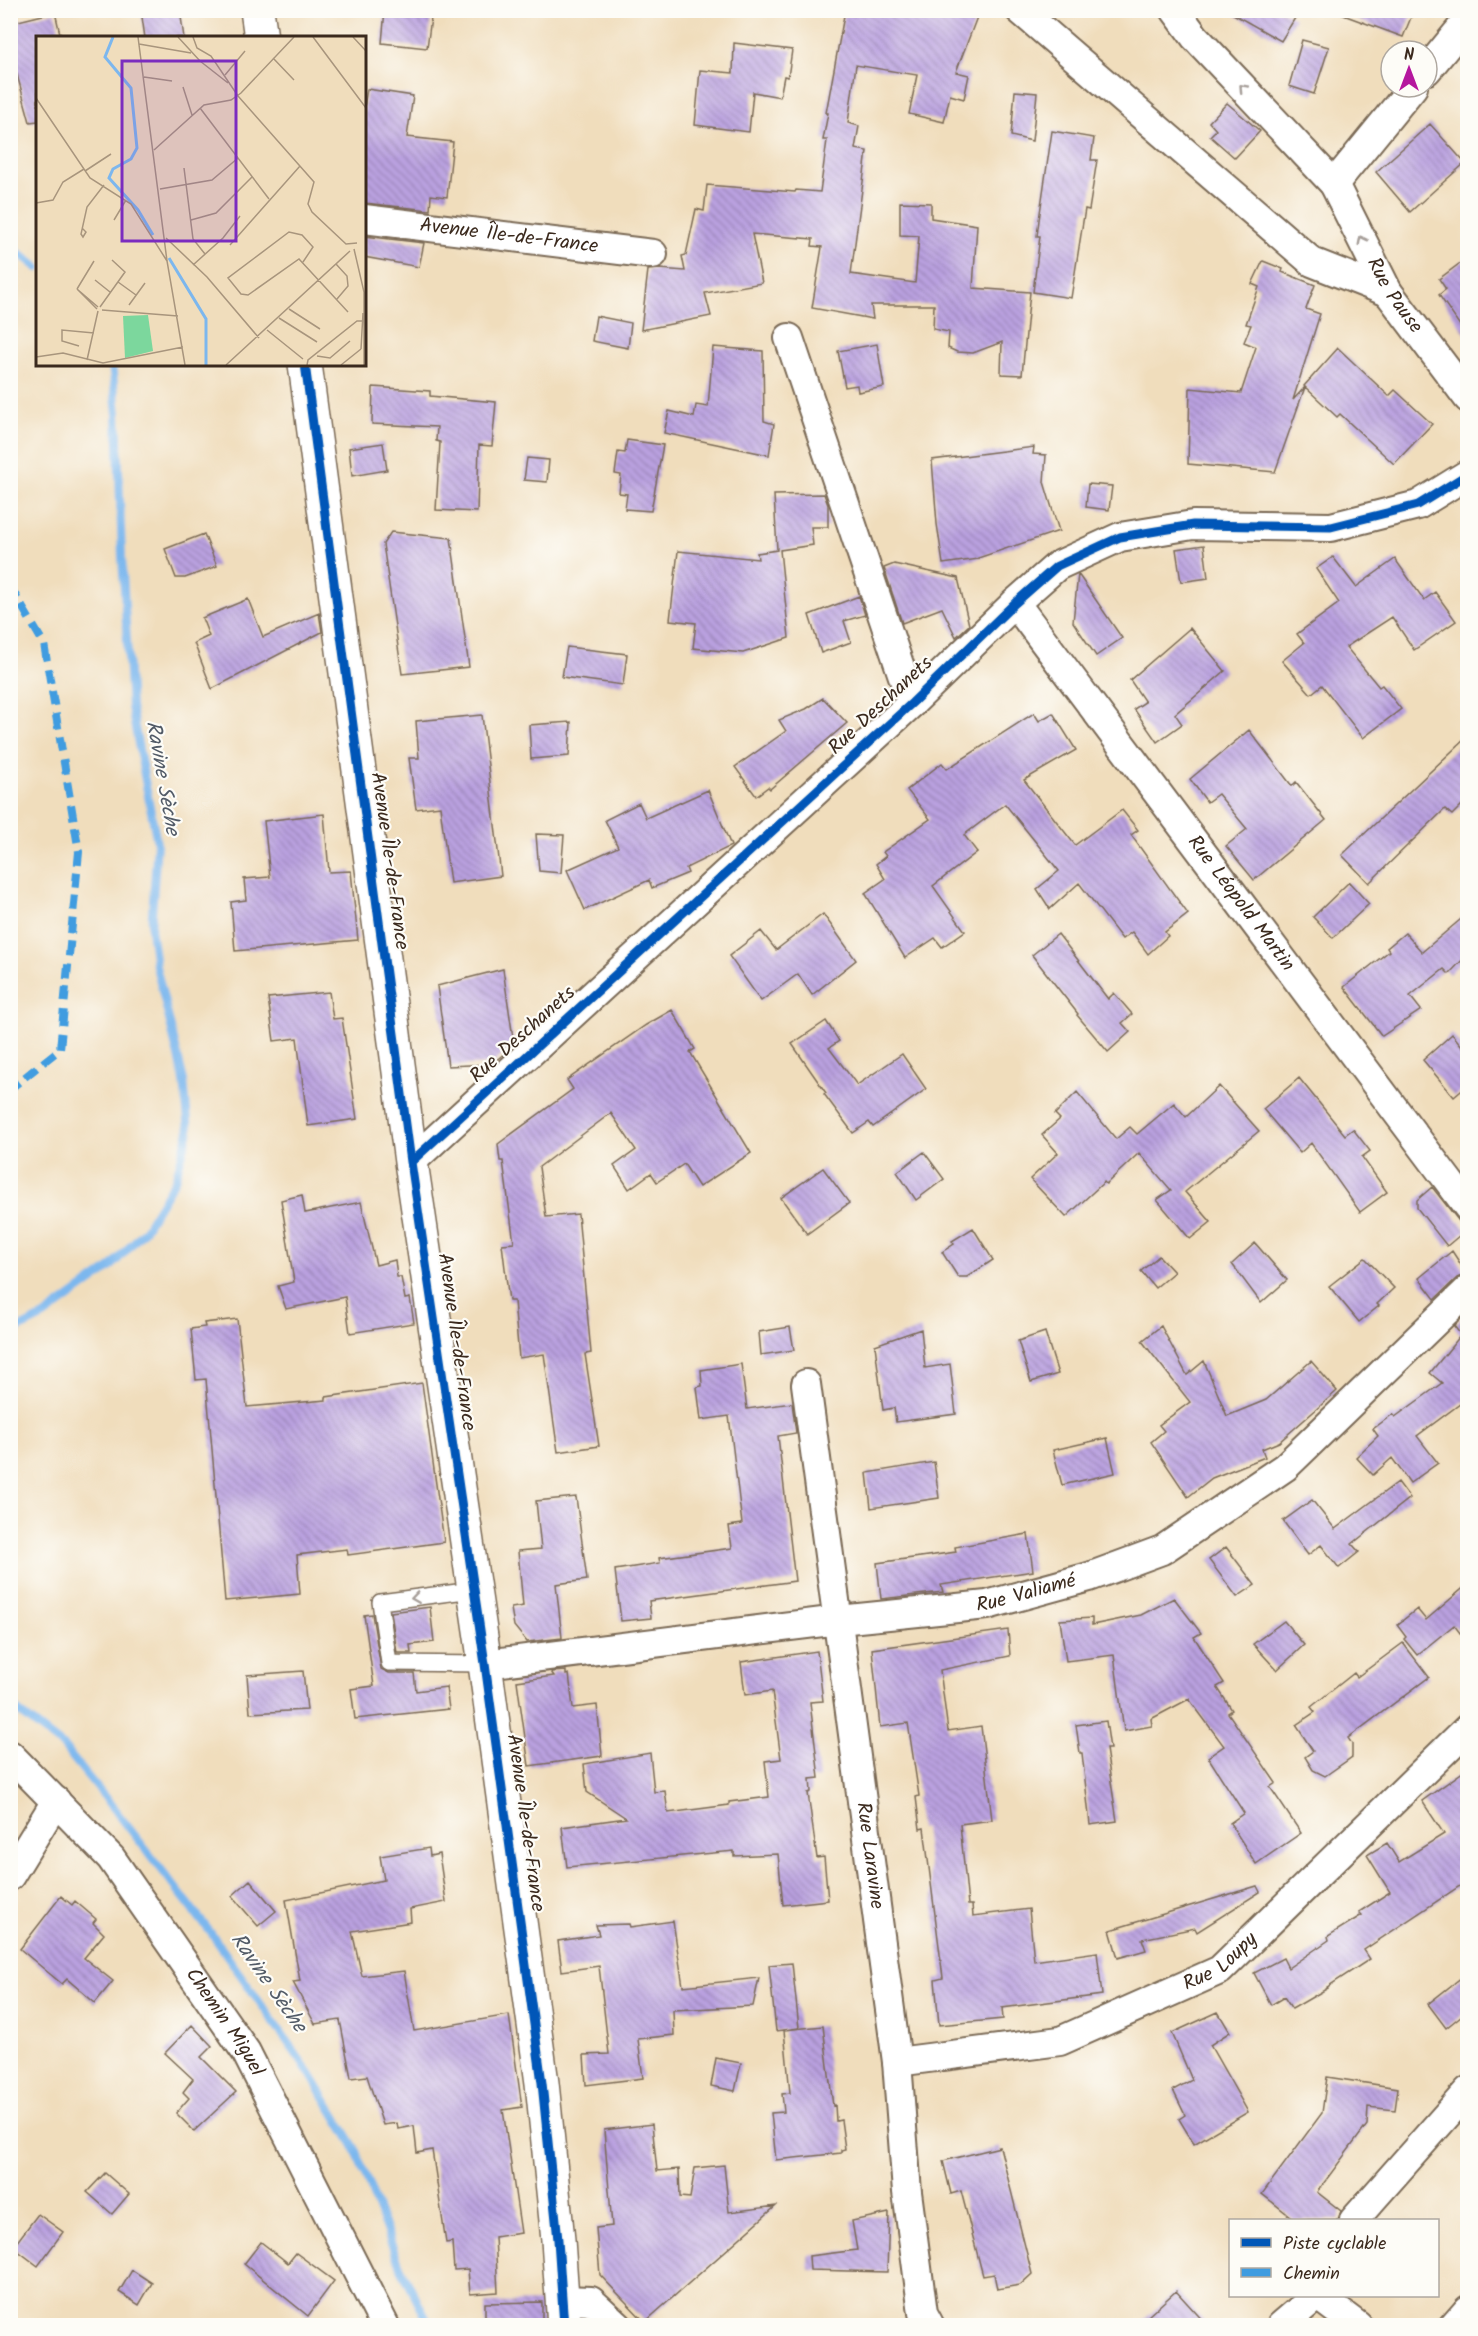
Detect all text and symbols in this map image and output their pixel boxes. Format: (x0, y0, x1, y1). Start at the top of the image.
inset map (36, 36, 366, 366)
north arrow (1379, 39, 1439, 99)
text: N (1404, 43, 1414, 68)
one-way arrow (1239, 84, 1250, 94)
street label: Avenue Île-de-France (418, 210, 600, 263)
one-way arrow (1358, 235, 1369, 246)
street label: Rue Pause (1357, 252, 1430, 341)
street label: Rue Deschanets (821, 648, 941, 763)
water label: Ravine Sèche (136, 718, 189, 840)
street label: Avenue Île-de-France (361, 770, 417, 952)
street label: Rue Léopold Martin (1179, 829, 1302, 979)
street label: Rue Deschanets (463, 978, 584, 1092)
street label: Avenue Île-de-France (428, 1251, 484, 1433)
street label: Rue Valiamé (975, 1565, 1081, 1622)
one-way arrow (410, 1591, 419, 1603)
street label: Avenue Île-de-France (497, 1732, 553, 1914)
street label: Rue Laravine (846, 1800, 892, 1911)
street label: Rue Loupy (1178, 1925, 1266, 2000)
water label: Ravine Sèche (221, 1926, 316, 2042)
street label: Chemin Miguel (176, 1962, 272, 2082)
legend (1229, 2219, 1439, 2297)
text: Piste cyclable (1283, 2230, 1386, 2259)
text: Chemin (1283, 2260, 1340, 2289)

